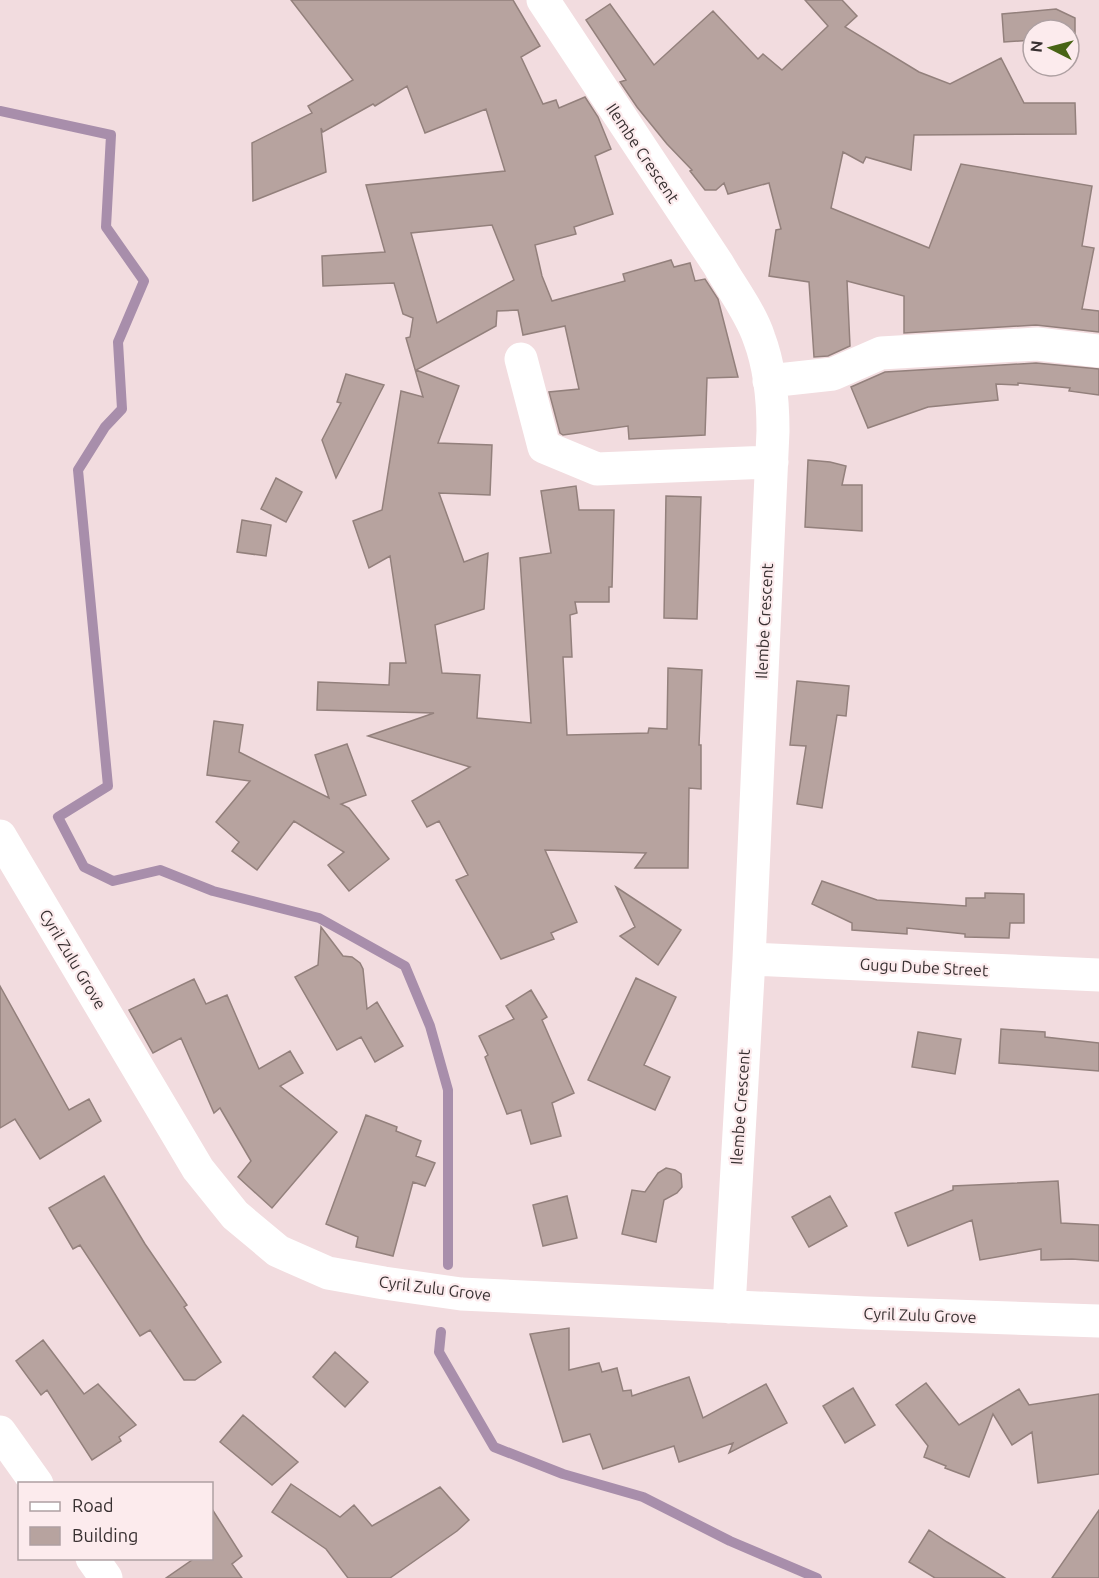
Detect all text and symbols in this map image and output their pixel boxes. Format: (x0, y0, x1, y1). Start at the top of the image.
north arrow (1021, 18, 1081, 78)
text: N (1027, 40, 1046, 53)
street label: Ilembe Crescent (603, 100, 683, 207)
street label: Ilembe Crescent (752, 562, 776, 679)
street label: Cyril Zulu Grove (36, 906, 110, 1012)
street label: Gugu Dube Street (859, 955, 989, 979)
street label: Ilembe Crescent (727, 1048, 753, 1166)
street label: Cyril Zulu Grove (378, 1272, 492, 1304)
street label: Cyril Zulu Grove (863, 1304, 977, 1326)
legend (18, 1482, 213, 1560)
text: Road (72, 1495, 114, 1515)
text: Building (72, 1525, 138, 1545)

